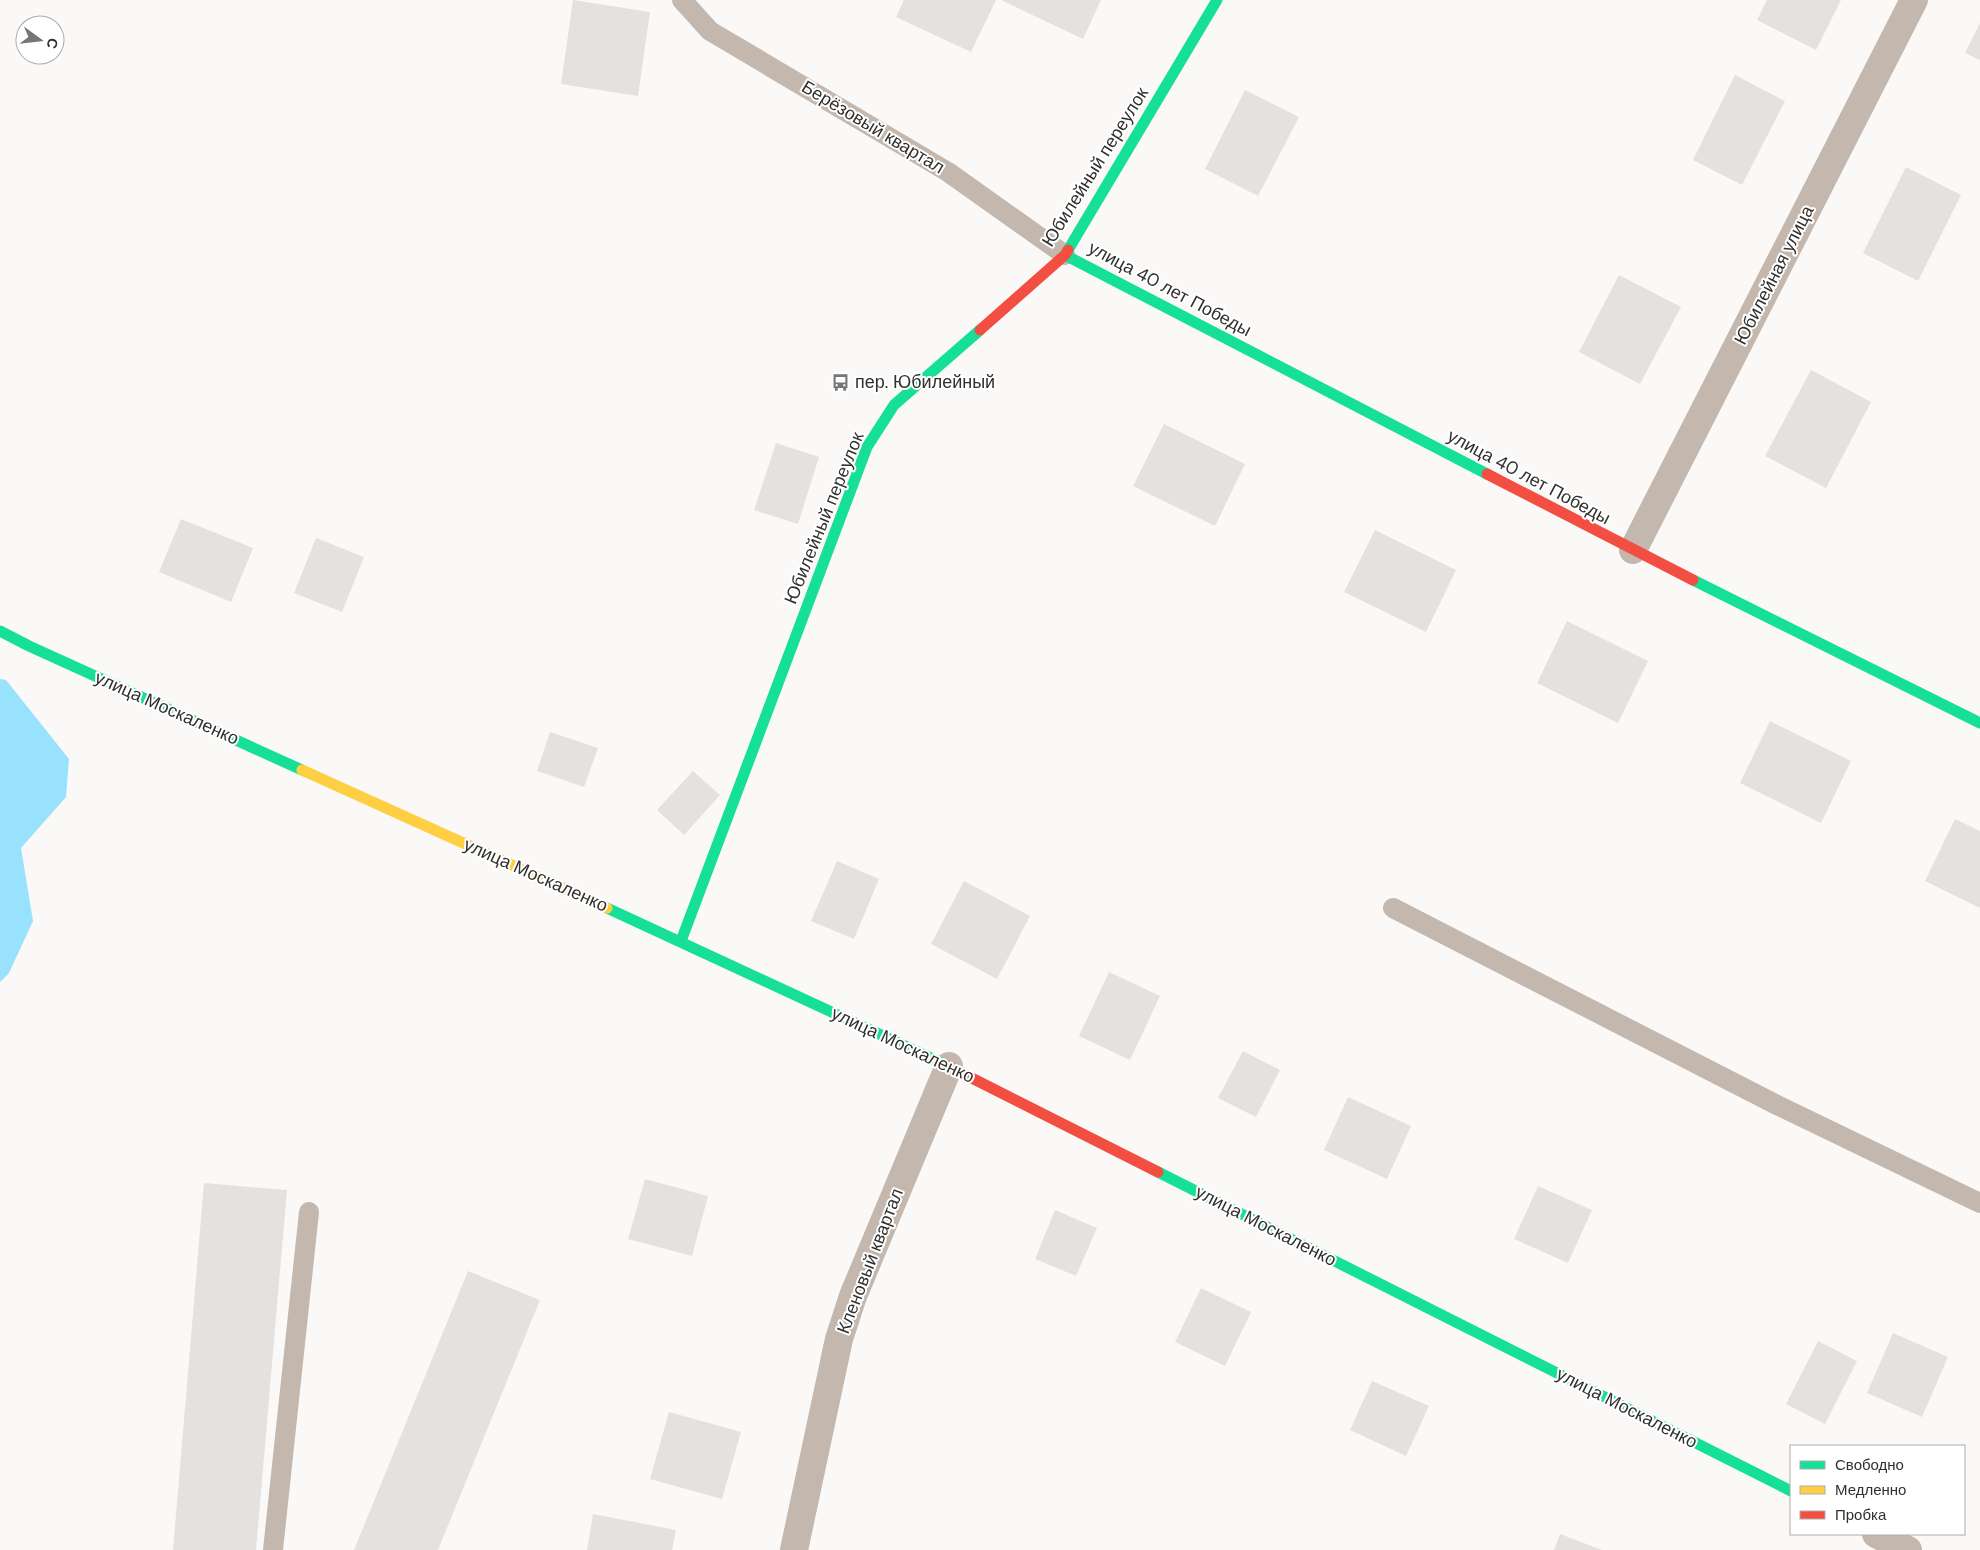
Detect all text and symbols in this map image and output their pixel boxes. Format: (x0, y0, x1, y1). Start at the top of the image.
north arrow (15, 15, 65, 65)
text: С (43, 36, 63, 51)
street label: Берёзовый квартал (797, 75, 949, 179)
street label: Юбилейный переулок (1036, 83, 1154, 251)
street label: Юбилейная улица (1729, 200, 1820, 349)
street label: улица 40 лет Победы (1084, 236, 1256, 342)
place label: пер. Юбилейный (855, 370, 995, 394)
bus stop icon: пер. Юбилейный (831, 372, 851, 392)
street label: улица 40 лет Победы (1443, 424, 1615, 530)
street label: Юбилейный переулок (778, 428, 870, 608)
street label: улица Москаленко (91, 665, 243, 751)
street label: улица Москаленко (460, 832, 612, 918)
street label: улица Москаленко (828, 1001, 978, 1089)
street label: улица Москаленко (1191, 1180, 1341, 1272)
street label: Кленовый квартал (831, 1185, 909, 1337)
street label: улица Москаленко (1552, 1362, 1702, 1454)
legend (1790, 1445, 1965, 1535)
text: Свободно (1835, 1455, 1904, 1475)
text: Медленно (1835, 1480, 1906, 1500)
text: Пробка (1835, 1505, 1887, 1525)

